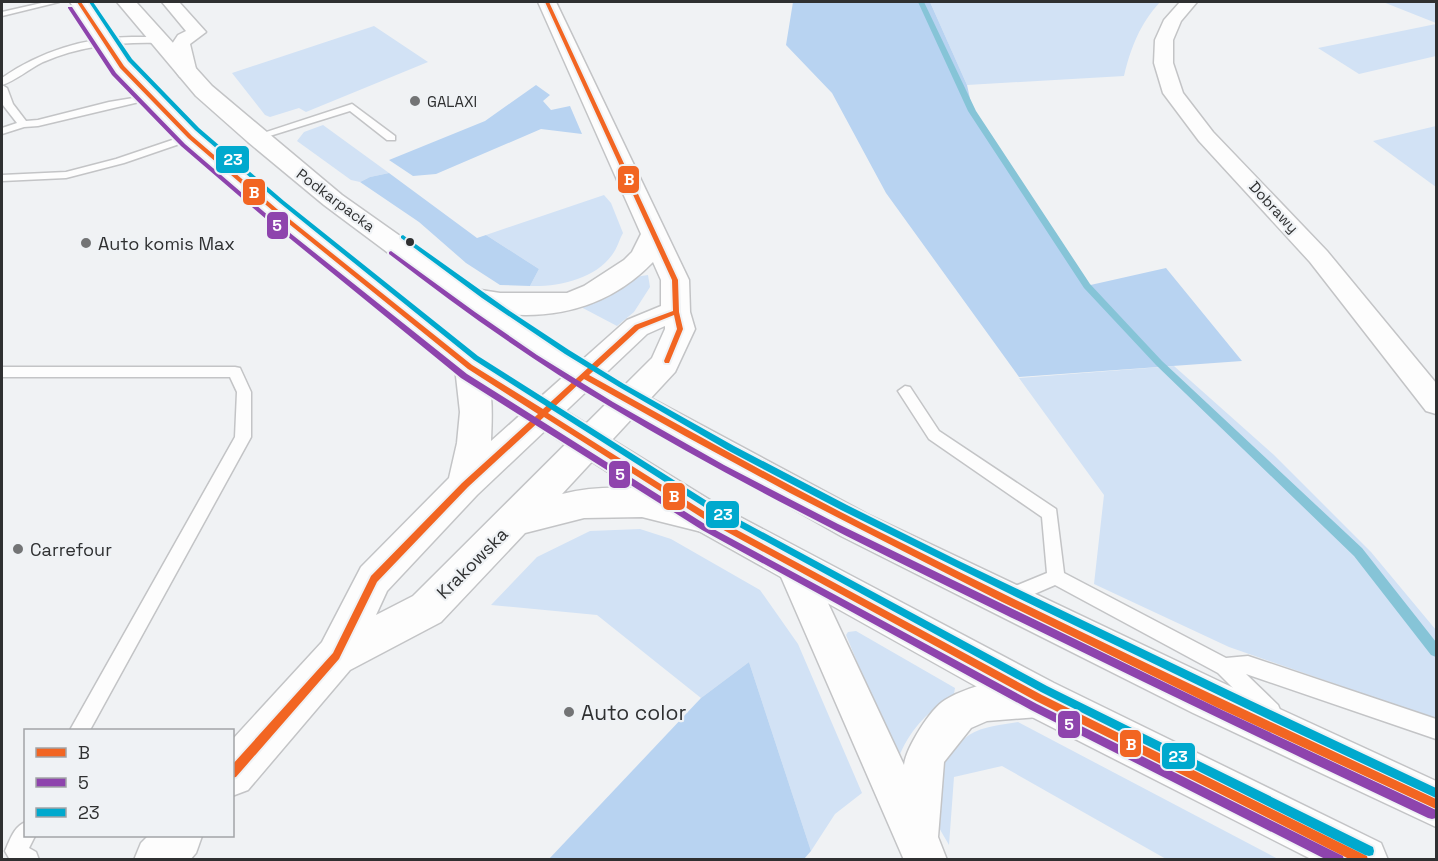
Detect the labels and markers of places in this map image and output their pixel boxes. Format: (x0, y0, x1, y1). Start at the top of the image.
place label: GALAXI (427, 92, 477, 111)
marker: GALAXI (408, 94, 422, 108)
place label: Auto komis Max (98, 232, 235, 255)
marker: Auto komis Max (79, 236, 93, 250)
unlabelled marker (404, 236, 416, 248)
place label: Carrefour (30, 538, 112, 561)
marker: Carrefour (11, 542, 25, 556)
place label: Auto color (581, 699, 686, 726)
marker: Auto color (562, 705, 576, 719)

